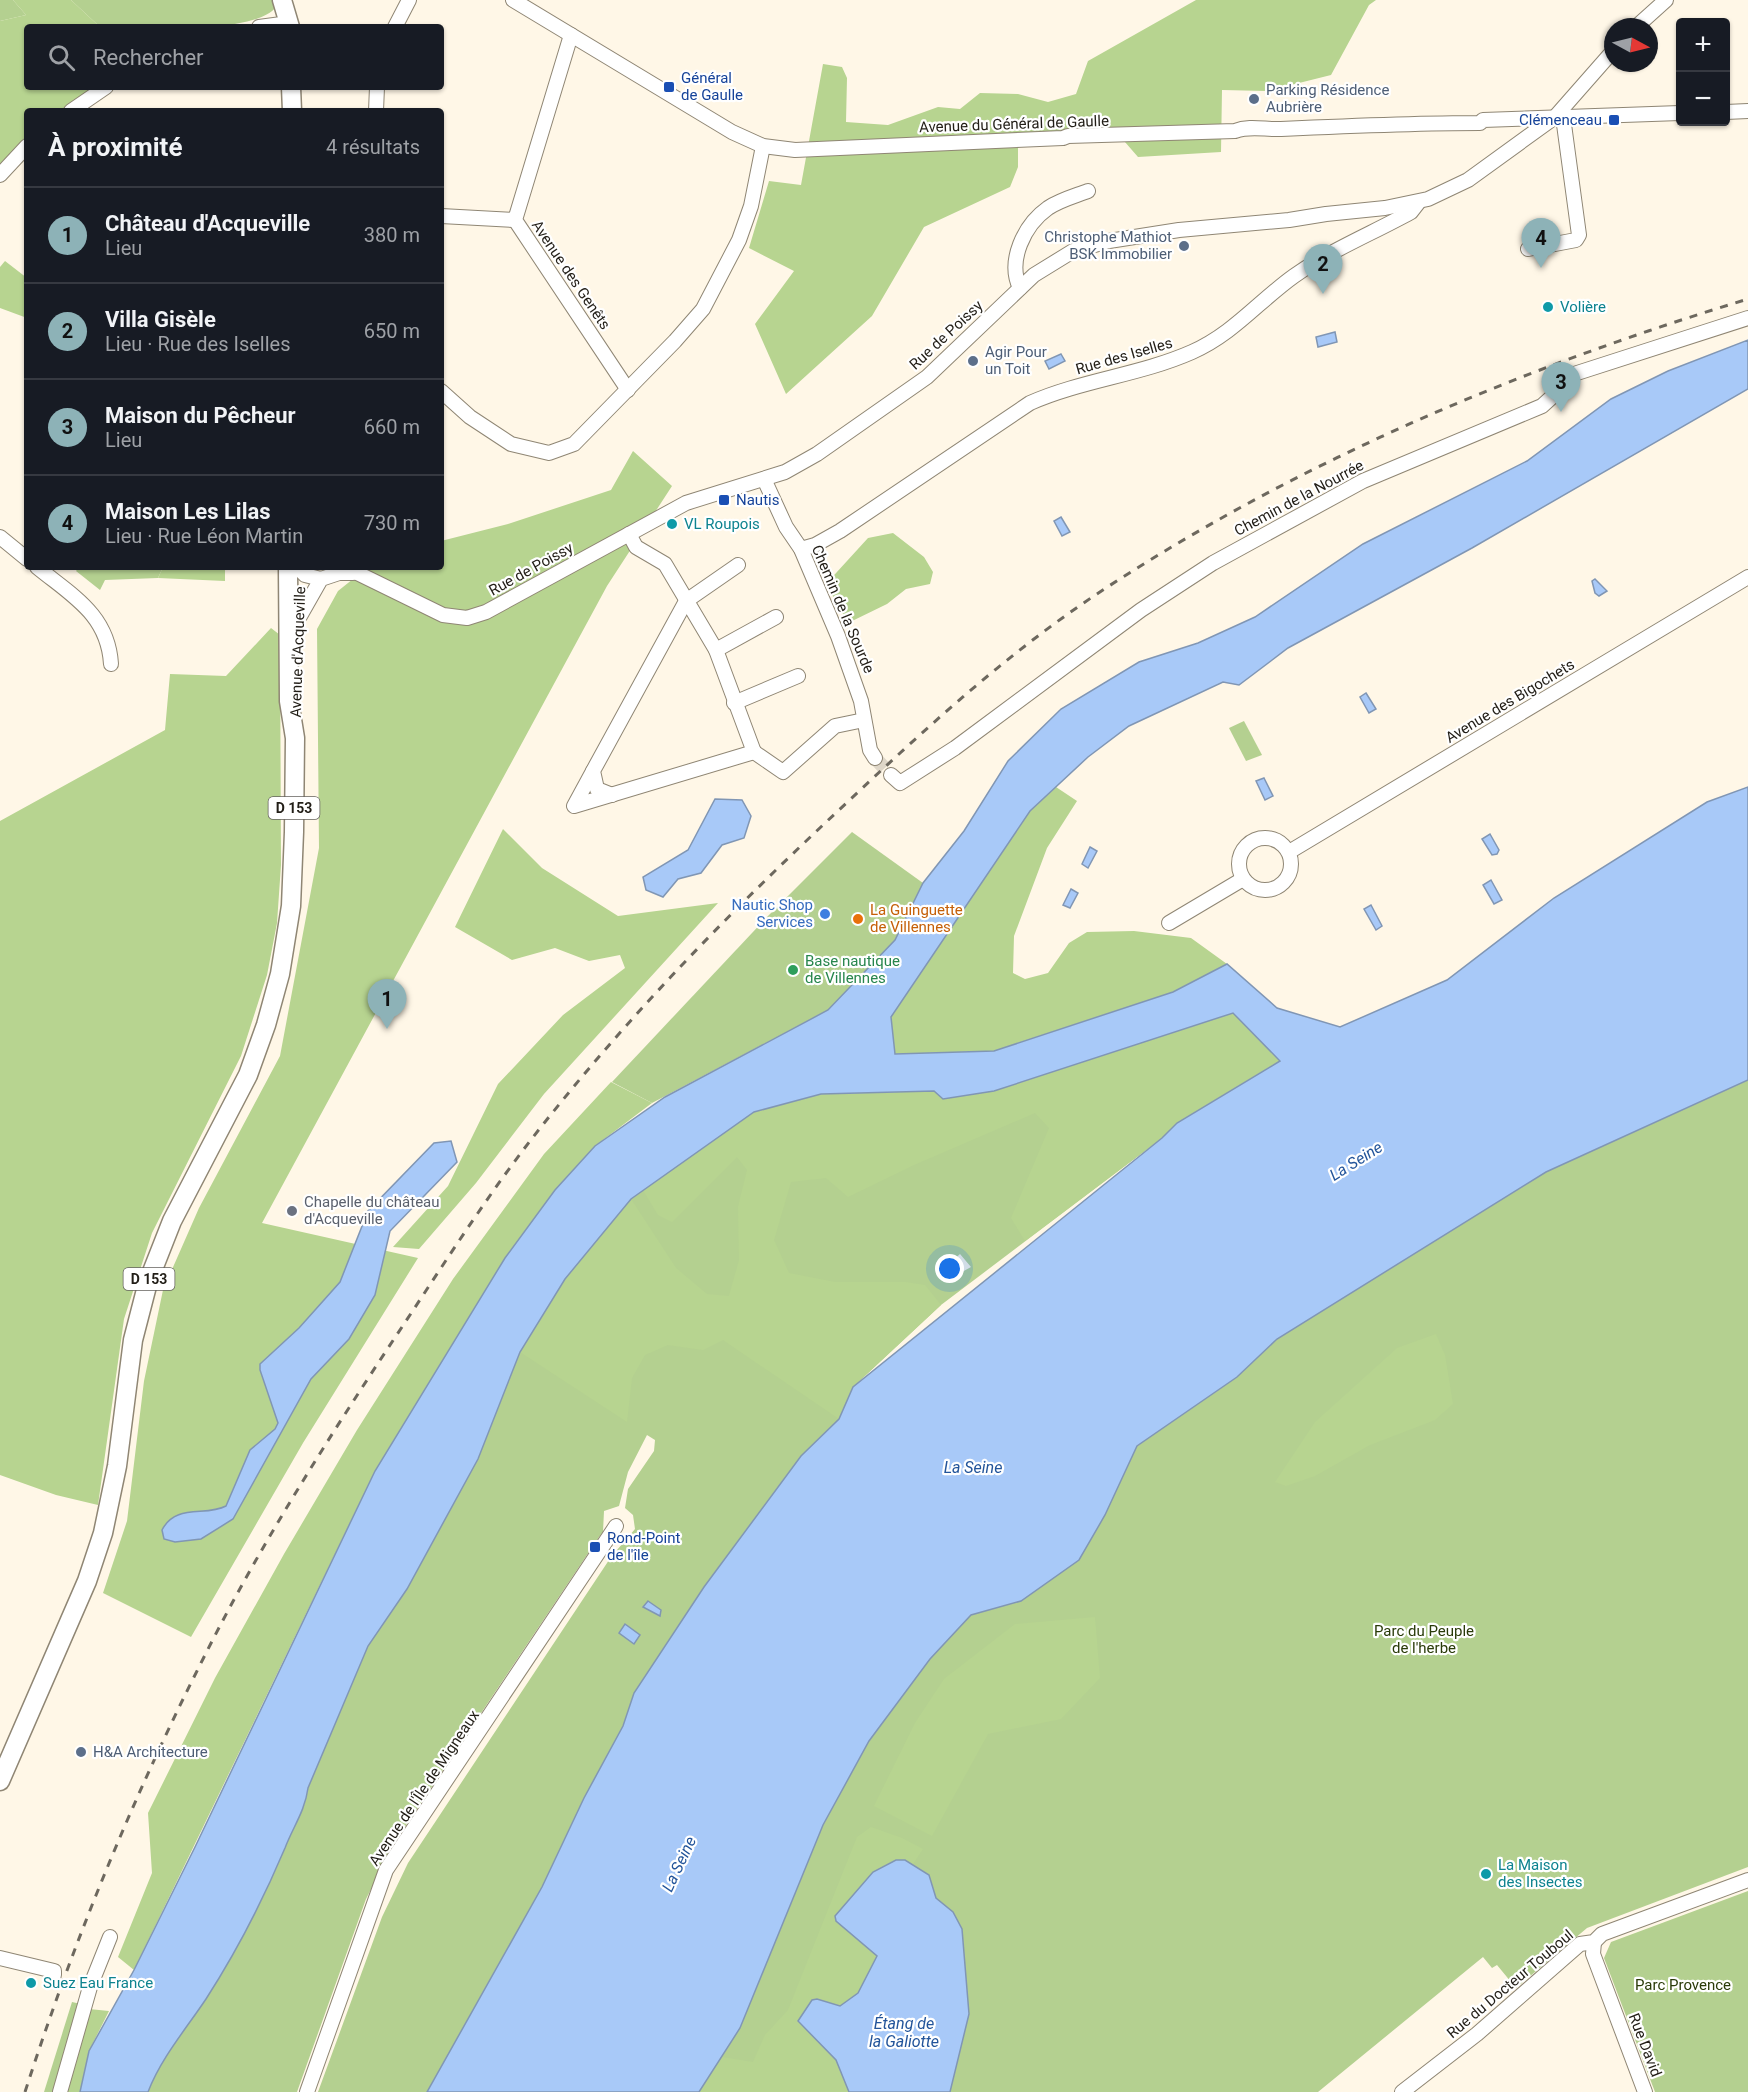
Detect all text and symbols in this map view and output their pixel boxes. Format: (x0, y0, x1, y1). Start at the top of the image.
north arrow (1604, 18, 1658, 72)
map controls (1676, 18, 1730, 126)
button: + (1676, 18, 1730, 72)
search box (24, 24, 444, 90)
icon: search (45, 41, 78, 74)
text: Rechercher (93, 45, 204, 70)
place label: Général de Gaulle (681, 69, 743, 104)
button: − (1676, 72, 1730, 126)
marker: Général de Gaulle (662, 80, 676, 94)
place label: Parking Résidence Aubrière (1266, 81, 1389, 116)
marker: Parking Résidence Aubrière (1247, 92, 1261, 106)
place label: Clémenceau (1519, 111, 1602, 129)
street label: Avenue du Général de Gaulle (919, 112, 1109, 136)
marker: Clémenceau (1607, 113, 1621, 127)
text: À proximité (48, 132, 182, 162)
text: 4 résultats (326, 135, 420, 159)
text: Château d'Acqueville (105, 211, 310, 236)
street label: Avenue des Genêts (528, 217, 614, 333)
pin: 4 (1522, 218, 1560, 268)
text: 1 (62, 223, 73, 247)
text: 380 m (364, 223, 420, 247)
place label: Christophe Mathiot BSK Immobilier (1044, 228, 1172, 263)
text: Lieu (105, 236, 142, 260)
marker: Christophe Mathiot BSK Immobilier (1177, 239, 1191, 253)
pin: 2 (1304, 244, 1342, 294)
street label: Rue de Poissy (906, 297, 986, 373)
place label: Volière (1560, 298, 1606, 316)
marker: Volière (1541, 300, 1555, 314)
text: Villa Gisèle (105, 307, 216, 332)
text: 2 (62, 319, 73, 343)
text: 650 m (364, 319, 420, 343)
text: Lieu · Rue des Iselles (105, 332, 291, 356)
street label: Rue des Iselles (1074, 334, 1174, 378)
place label: Agir Pour un Toit (985, 343, 1047, 378)
marker: Agir Pour un Toit (966, 354, 980, 368)
pin: 3 (1542, 362, 1580, 412)
text: Maison du Pêcheur (105, 403, 296, 428)
text: 3 (62, 415, 73, 439)
text: 660 m (364, 415, 420, 439)
text: Lieu (105, 428, 142, 452)
street label: Chemin de la Nourrée (1231, 456, 1367, 540)
place label: Nautis (736, 491, 779, 509)
marker: Nautis (717, 493, 731, 507)
text: Maison Les Lilas (105, 499, 271, 524)
text: 4 (62, 511, 73, 535)
text: 730 m (364, 511, 420, 535)
place label: VL Roupois (684, 515, 760, 533)
marker: VL Roupois (665, 517, 679, 531)
text: Lieu · Rue Léon Martin (105, 524, 303, 548)
street label: Rue de Poissy (486, 538, 576, 600)
street label: Chemin de la Sourde (808, 542, 878, 676)
street label: Avenue d'Acqueville (287, 586, 309, 718)
street label: Avenue des Bigochets (1442, 655, 1578, 747)
road number: D 153 (268, 797, 320, 819)
place label: Nautic Shop Services (732, 896, 813, 931)
place label: La Guinguette de Villennes (870, 901, 963, 936)
marker: Nautic Shop Services (818, 907, 832, 921)
marker: La Guinguette de Villennes (851, 912, 865, 926)
place label: Base nautique de Villennes (805, 952, 900, 987)
marker: Base nautique de Villennes (786, 963, 800, 977)
pin: 1 (368, 980, 406, 1029)
water label: La Seine (1326, 1137, 1386, 1185)
place label: Chapelle du château d'Acqueville (304, 1193, 440, 1228)
marker: Chapelle du château d'Acqueville (285, 1204, 299, 1218)
your location (935, 1254, 964, 1283)
road number: D 153 (124, 1268, 174, 1290)
water label: La Seine (944, 1458, 1002, 1477)
place label: Rond-Point de l'île (607, 1529, 681, 1564)
marker: Rond-Point de l'île (588, 1540, 602, 1554)
park label: Parc du Peuple de l'herbe (1374, 1622, 1474, 1657)
street label: Avenue de l'Île de Migneaux (365, 1706, 483, 1869)
place label: H&A Architecture (93, 1743, 208, 1761)
marker: H&A Architecture (74, 1745, 88, 1759)
water label: La Seine (658, 1833, 700, 1895)
place label: La Maison des Insectes (1498, 1856, 1582, 1891)
marker: La Maison des Insectes (1479, 1867, 1493, 1881)
street label: Rue du Docteur Touboul (1443, 1926, 1577, 2042)
place label: Suez Eau France (43, 1974, 153, 1992)
marker: Suez Eau France (24, 1976, 38, 1990)
park label: Parc Provence (1635, 1976, 1731, 1994)
street label: Rue David (1625, 2011, 1665, 2079)
water label: Étang de la Galiotte (869, 2014, 939, 2051)

